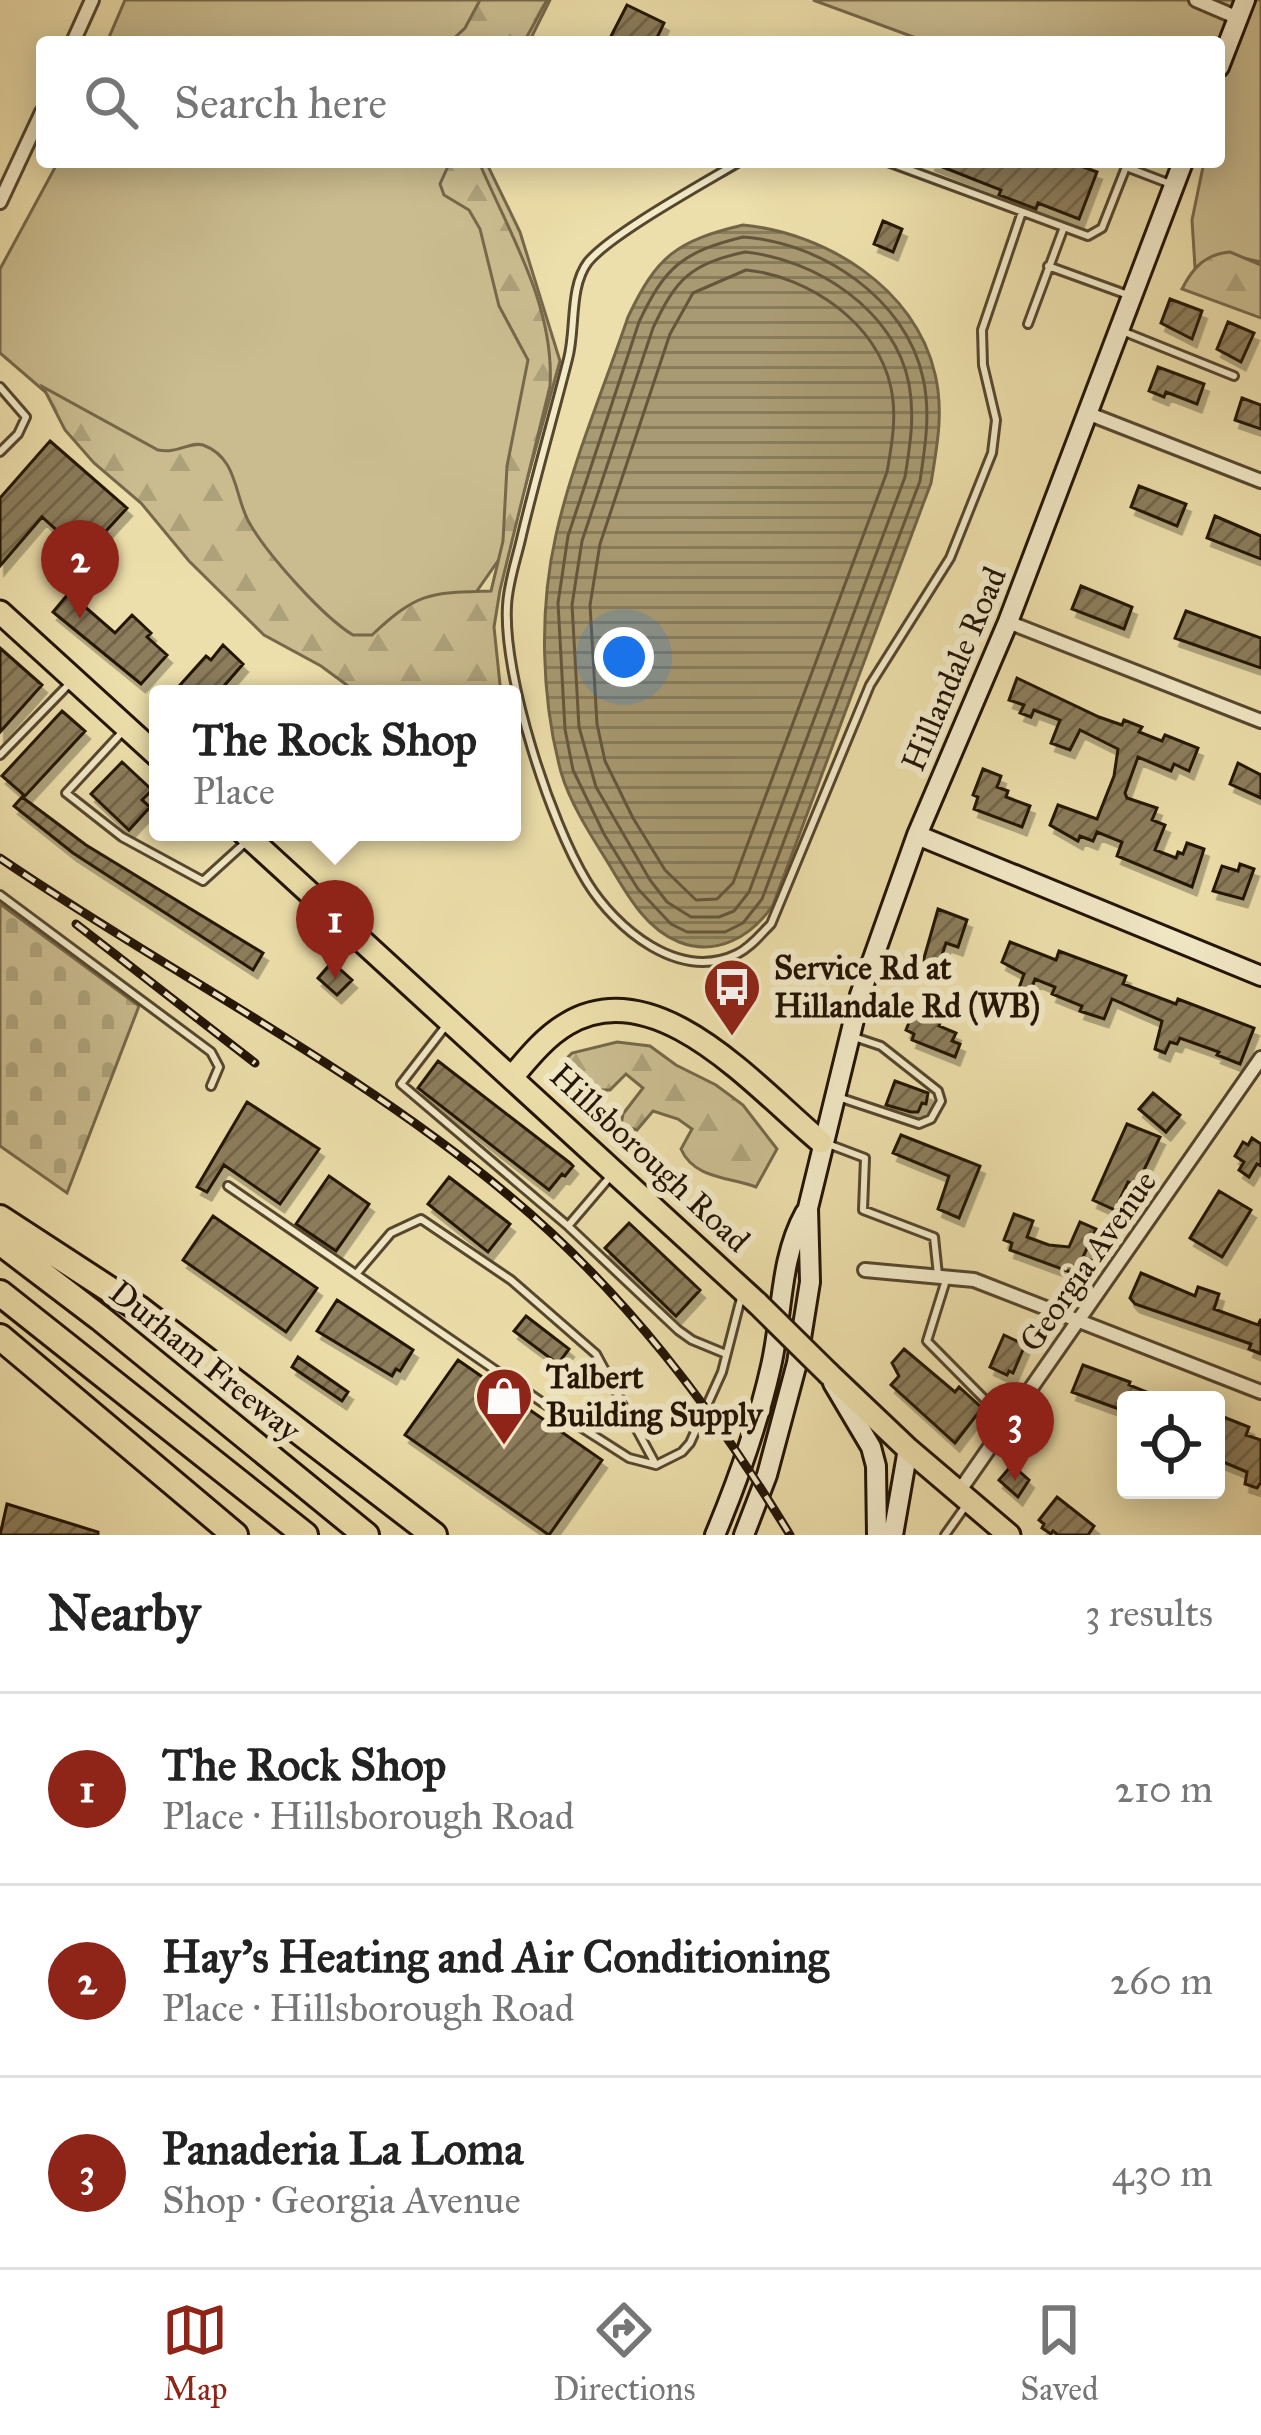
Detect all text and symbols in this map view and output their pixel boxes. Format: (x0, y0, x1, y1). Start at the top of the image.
search box (36, 36, 1225, 168)
icon: search (78, 69, 144, 135)
text: Search here (174, 75, 387, 130)
pin: 2 (41, 520, 119, 619)
street label: Hillandale Road (893, 561, 1015, 777)
your location (594, 627, 654, 687)
popup (149, 685, 521, 841)
text: The Rock Shop (193, 712, 477, 767)
text: Place (193, 767, 275, 815)
pin: 1 (296, 880, 374, 979)
place label: Service Rd at Hillandale Rd (WB) (774, 948, 1040, 1026)
bus stop icon: Service Rd at Hillandale Rd (WB) (701, 956, 763, 1038)
street label: Hillsborough Road (542, 1055, 758, 1261)
street label: Georgia Avenue (1011, 1163, 1165, 1359)
street label: Durham Freeway (102, 1272, 309, 1450)
place label: Talbert Building Supply (546, 1357, 764, 1435)
shop icon: Talbert Building Supply (473, 1365, 535, 1447)
pin: 3 (976, 1382, 1054, 1481)
map controls (1117, 1391, 1225, 1499)
button: locate (1117, 1391, 1225, 1499)
text: Nearby (48, 1582, 200, 1644)
text: 3 results (1085, 1589, 1213, 1637)
text: The Rock Shop (162, 1737, 446, 1792)
text: 1 (79, 1765, 95, 1813)
text: 210 m (1115, 1765, 1213, 1813)
text: Place · Hillsborough Road (162, 1792, 574, 1840)
text: Hay’s Heating and Air Conditioning (162, 1929, 829, 1984)
text: 2 (77, 1957, 97, 2005)
text: 260 m (1110, 1957, 1213, 2005)
text: Place · Hillsborough Road (162, 1984, 574, 2032)
text: Panaderia La Loma (162, 2121, 523, 2176)
text: 3 (79, 2149, 95, 2197)
text: 430 m (1112, 2149, 1213, 2197)
text: Shop · Georgia Avenue (162, 2176, 521, 2224)
tab: Map (162, 2297, 228, 2409)
tab: Directions (553, 2297, 695, 2409)
tab: Saved (1020, 2297, 1099, 2409)

